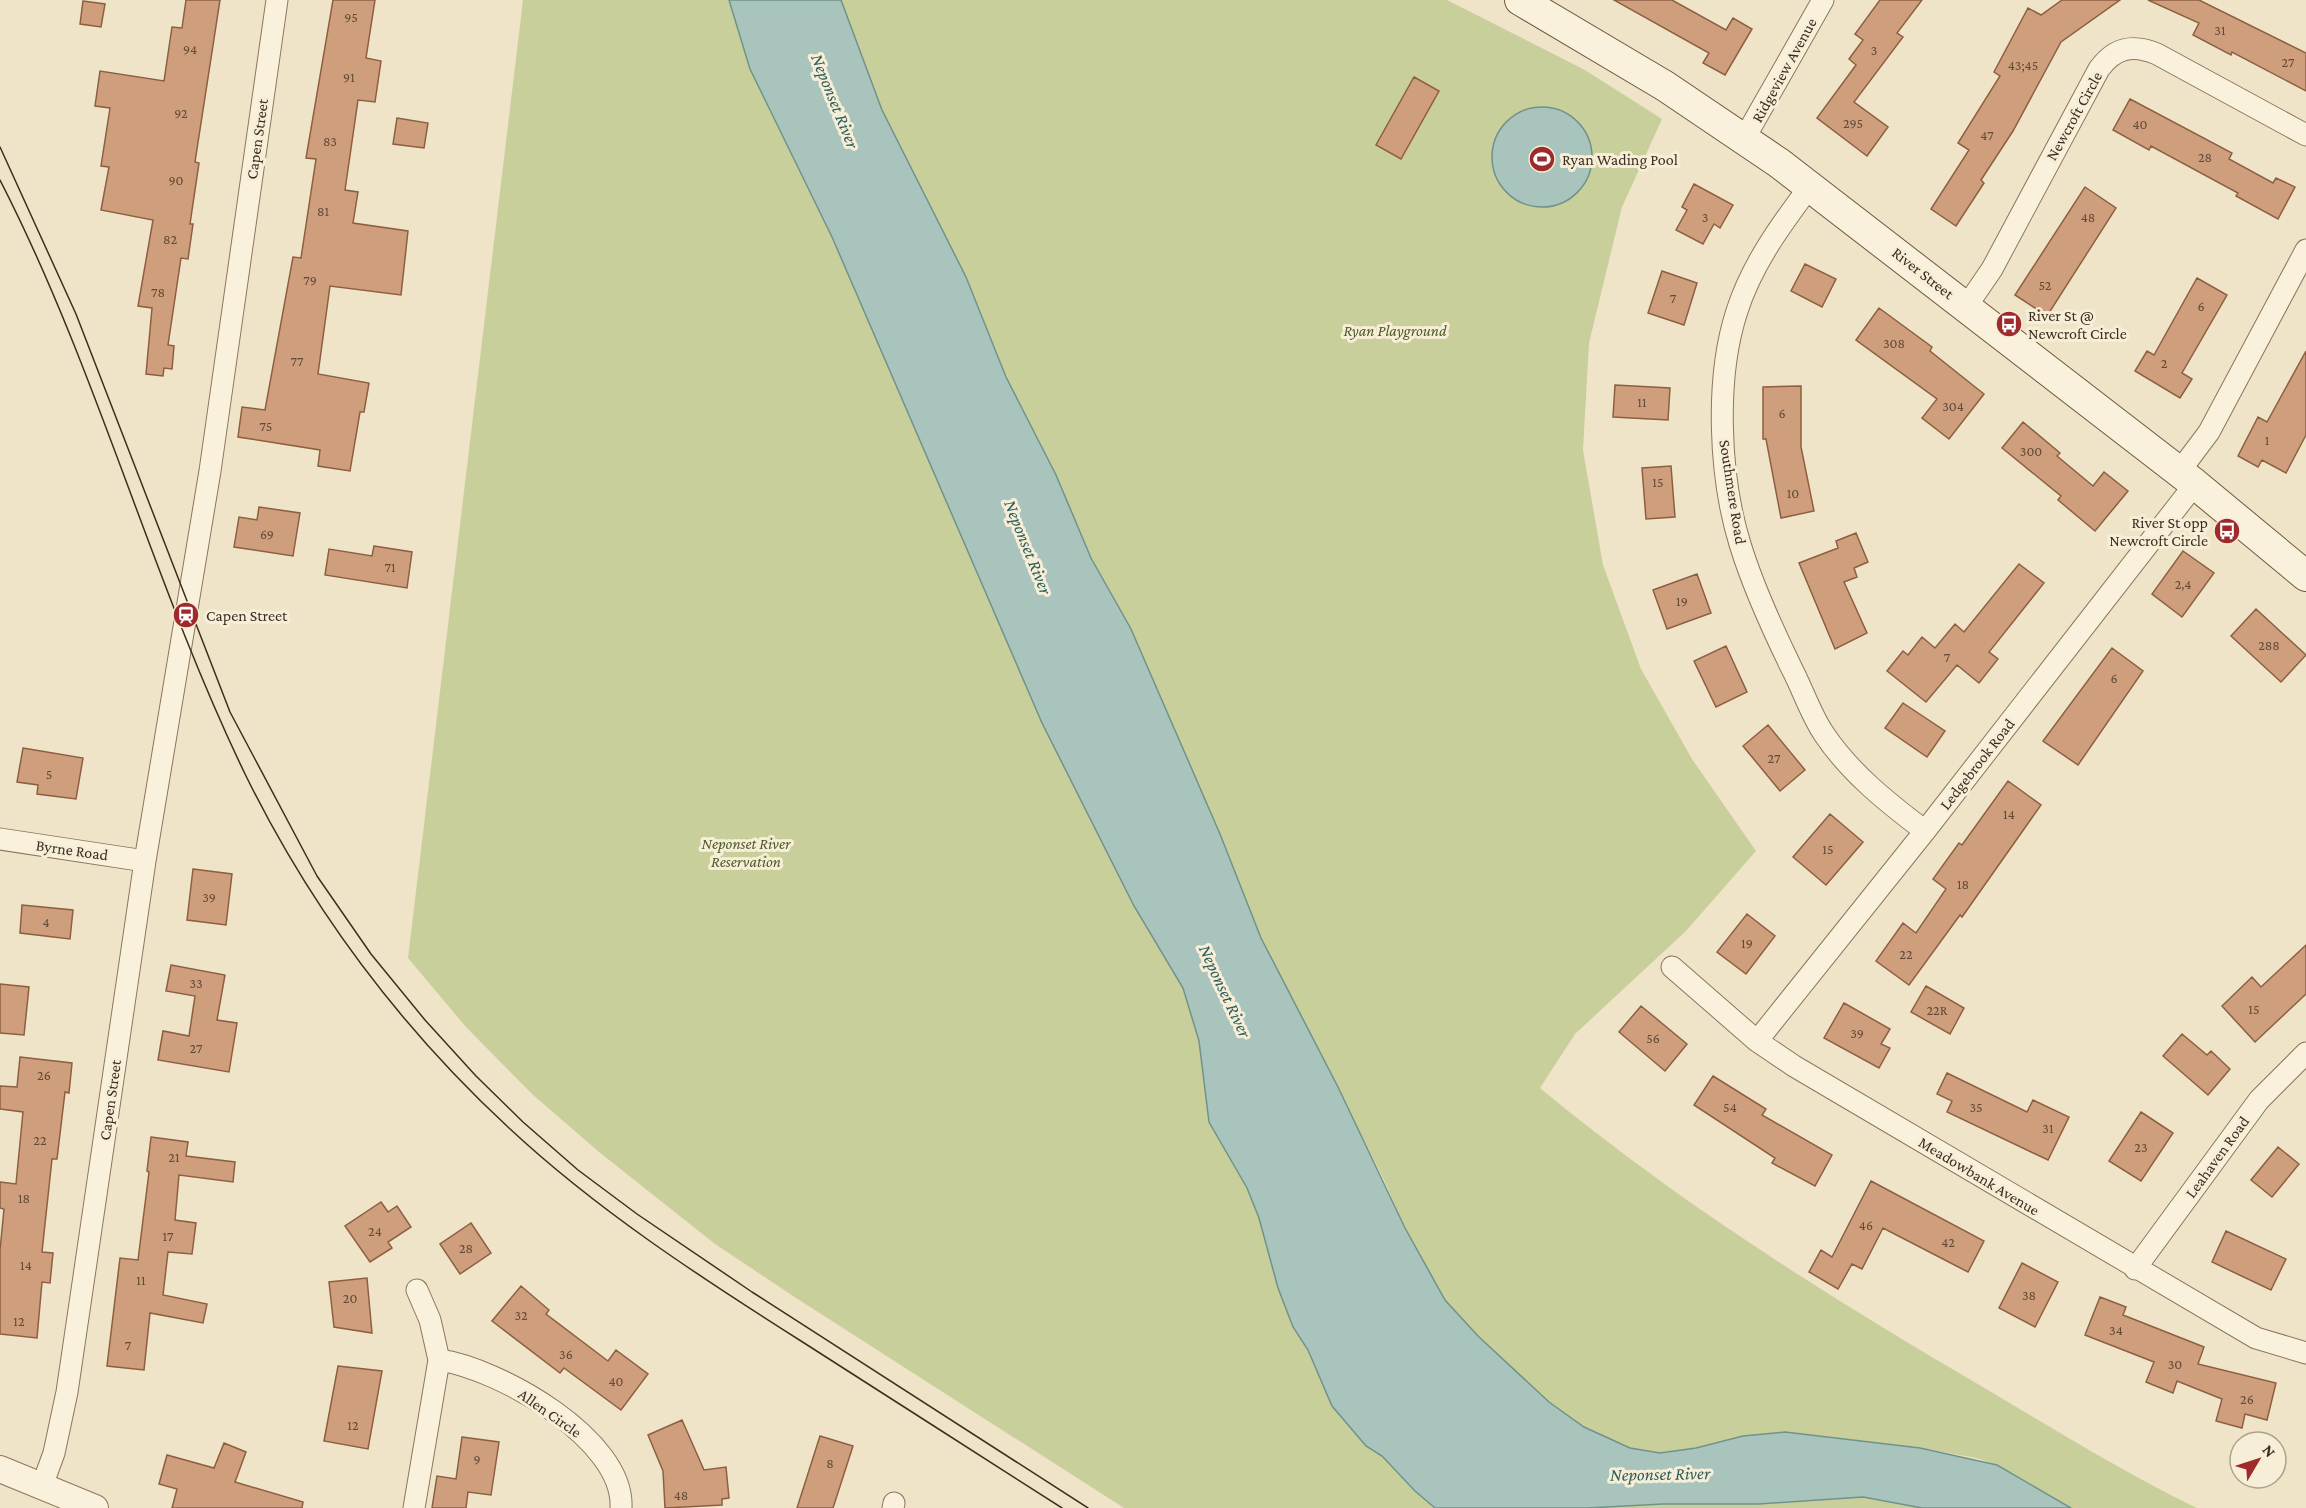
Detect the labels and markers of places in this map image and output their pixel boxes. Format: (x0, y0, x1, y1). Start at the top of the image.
sports icon: Ryan Wading Pool (1527, 144, 1557, 174)
place label: Ryan Wading Pool (1562, 151, 1678, 169)
place label: River St @ Newcroft Circle (2028, 307, 2127, 342)
bus stop icon: River St @ Newcroft Circle (1994, 309, 2024, 339)
place label: River St opp Newcroft Circle (2109, 514, 2208, 549)
bus stop icon: River St opp Newcroft Circle (2212, 516, 2242, 546)
station icon: Capen Street (171, 600, 201, 630)
place label: Capen Street (206, 607, 288, 625)

